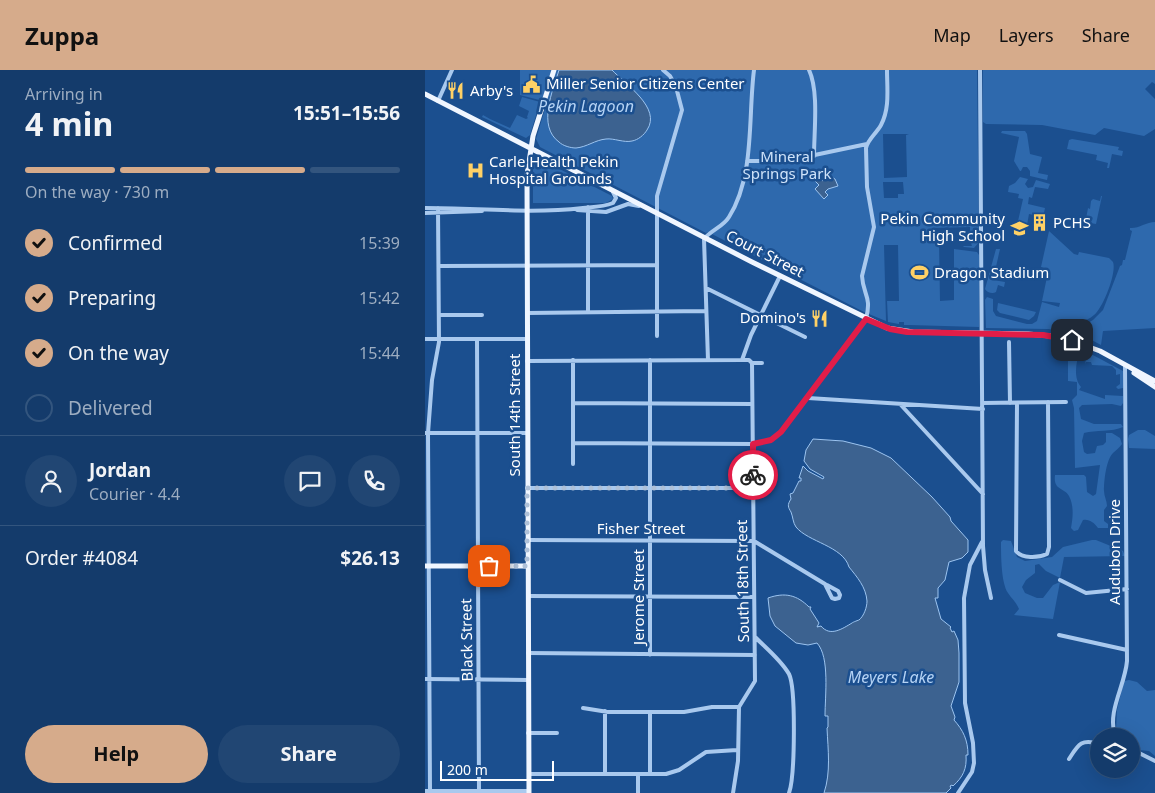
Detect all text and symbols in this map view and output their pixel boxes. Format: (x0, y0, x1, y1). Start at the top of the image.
text: Zuppa (25, 19, 99, 52)
text: Map (933, 23, 971, 47)
text: Layers (999, 23, 1054, 47)
text: Share (1082, 23, 1130, 47)
place label: Miller Senior Citizens Center (546, 73, 745, 93)
public building icon: Miller Senior Citizens Center (522, 74, 542, 94)
place label: Arby's (470, 80, 513, 100)
restaurant icon: Arby's (446, 81, 466, 101)
text: Arriving in (25, 83, 103, 105)
water label: Pekin Lagoon (538, 95, 634, 117)
text: 15:51–15:56 (293, 100, 400, 126)
text: 4 min (25, 102, 113, 145)
park label: Mineral Springs Park (743, 146, 831, 183)
place label: Carle Health Pekin Hospital Grounds (489, 151, 618, 188)
hospital icon: Carle Health Pekin Hospital Grounds (465, 161, 485, 181)
text: On the way · 730 m (25, 181, 169, 203)
place label: Pekin Community High School (880, 208, 1005, 245)
place label: PCHS (1053, 212, 1091, 232)
building icon: PCHS (1029, 213, 1049, 233)
school or university icon: Pekin Community High School (1009, 218, 1029, 238)
street label: Court Street (723, 225, 808, 282)
icon: check (25, 229, 53, 257)
text: Confirmed (68, 230, 163, 256)
text: 15:39 (359, 232, 400, 254)
place label: Dragon Stadium (934, 262, 1049, 282)
sports icon: Dragon Stadium (910, 263, 930, 283)
icon: check (25, 284, 53, 312)
text: Preparing (68, 285, 156, 311)
text: 15:42 (359, 287, 400, 309)
place label: Domino's (740, 307, 806, 327)
restaurant icon: Domino's (810, 308, 830, 328)
pin (1051, 319, 1093, 361)
icon: home (1058, 326, 1086, 354)
icon: check (25, 339, 53, 367)
text: On the way (68, 340, 169, 366)
text: 15:44 (359, 342, 400, 364)
street label: South 14th Street (504, 353, 524, 476)
text: Delivered (68, 395, 153, 421)
courier (728, 450, 778, 500)
button: person (25, 455, 77, 507)
button: chat (284, 455, 336, 507)
button: phone (348, 455, 400, 507)
text: Jordan (89, 457, 151, 483)
icon: bike (739, 461, 767, 489)
text: Courier · 4.4 (89, 483, 180, 505)
street label: Audubon Drive (1104, 499, 1124, 605)
street label: Fisher Street (597, 518, 686, 538)
street label: South 18th Street (731, 519, 753, 643)
text: Order #4084 (25, 545, 138, 571)
text: $26.13 (340, 545, 400, 571)
pin (468, 545, 510, 587)
street label: Jerome Street (628, 549, 648, 647)
icon: bag (475, 552, 503, 580)
street label: Black Street (455, 598, 477, 682)
water label: Meyers Lake (848, 666, 934, 688)
button: Help (25, 725, 208, 783)
button: Share (218, 725, 400, 783)
map controls (1090, 728, 1140, 778)
button: layers (1090, 728, 1140, 778)
scale bar (440, 758, 554, 781)
text: 200 m (447, 760, 488, 779)

